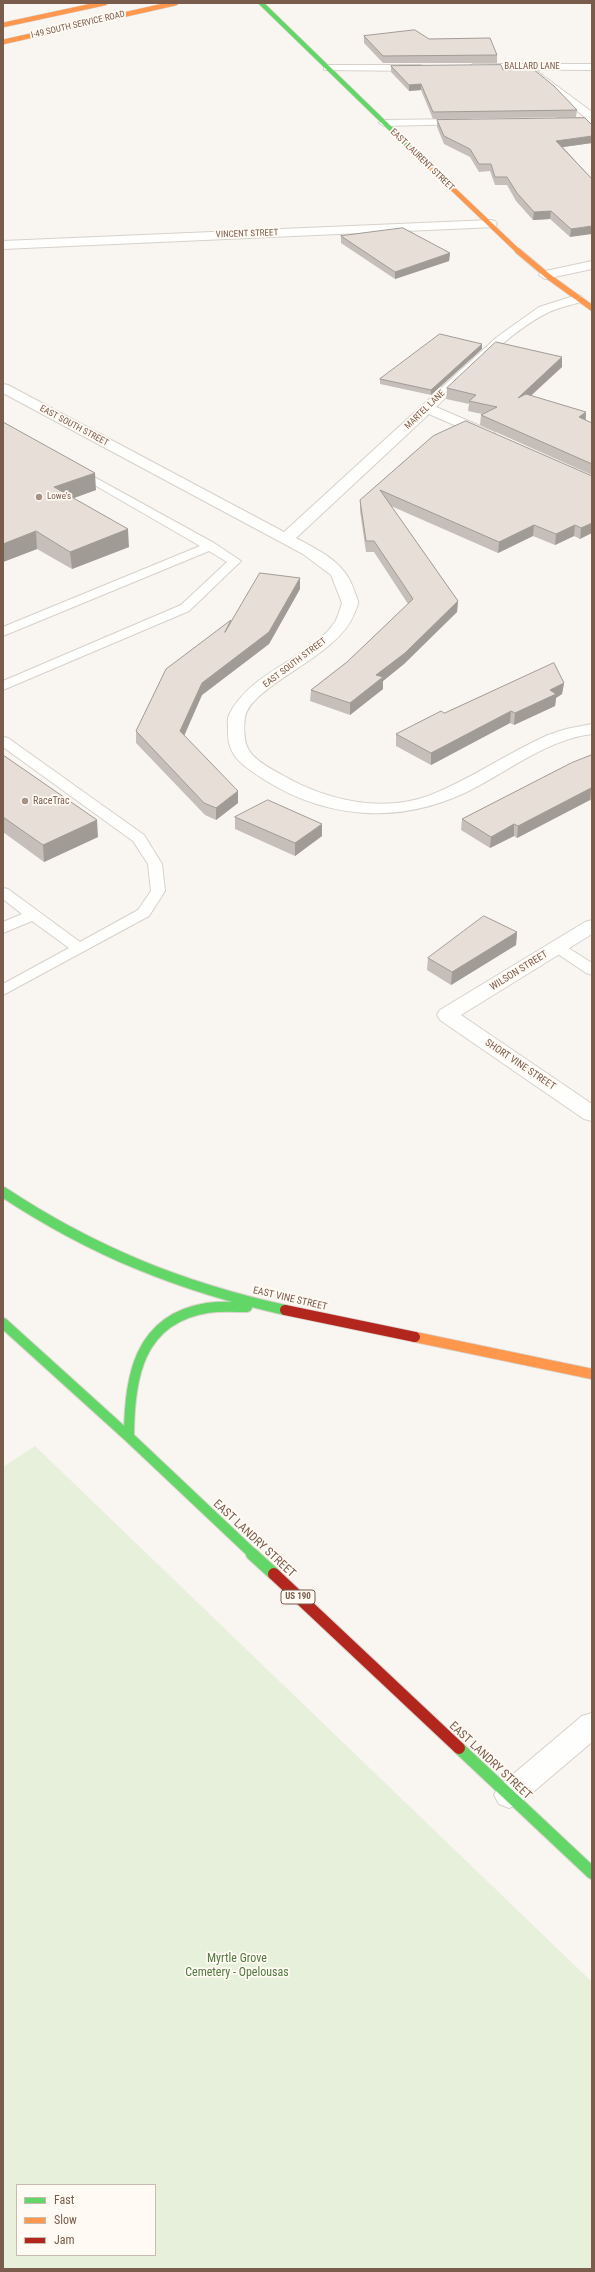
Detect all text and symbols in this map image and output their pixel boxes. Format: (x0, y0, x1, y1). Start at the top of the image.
street label: I-49 SOUTH SERVICE ROAD (30, 9, 126, 41)
street label: BALLARD LANE (504, 62, 560, 72)
street label: EAST LAURENT STREET (388, 127, 456, 193)
street label: VINCENT STREET (216, 228, 278, 240)
street label: MARTEL LANE (403, 388, 447, 432)
street label: EAST SOUTH STREET (38, 403, 110, 449)
marker: Lowe's (34, 492, 44, 502)
place label: Lowe's (47, 492, 71, 502)
street label: EAST SOUTH STREET (261, 636, 329, 690)
place label: RaceTrac (33, 795, 70, 807)
marker: RaceTrac (20, 796, 30, 806)
street label: WILSON STREET (488, 949, 550, 993)
street label: SHORT VINE STREET (483, 1037, 557, 1093)
street label: EAST VINE STREET (252, 1285, 328, 1313)
street label: EAST LANDRY STREET (210, 1497, 298, 1581)
road number: US 190 (281, 1590, 315, 1604)
street label: EAST LANDRY STREET (446, 1719, 534, 1803)
park label: Myrtle Grove Cemetery - Opelousas (185, 1952, 289, 1980)
legend (16, 2184, 156, 2256)
text: Fast (54, 2193, 74, 2207)
text: Slow (54, 2213, 77, 2227)
text: Jam (54, 2233, 75, 2247)

